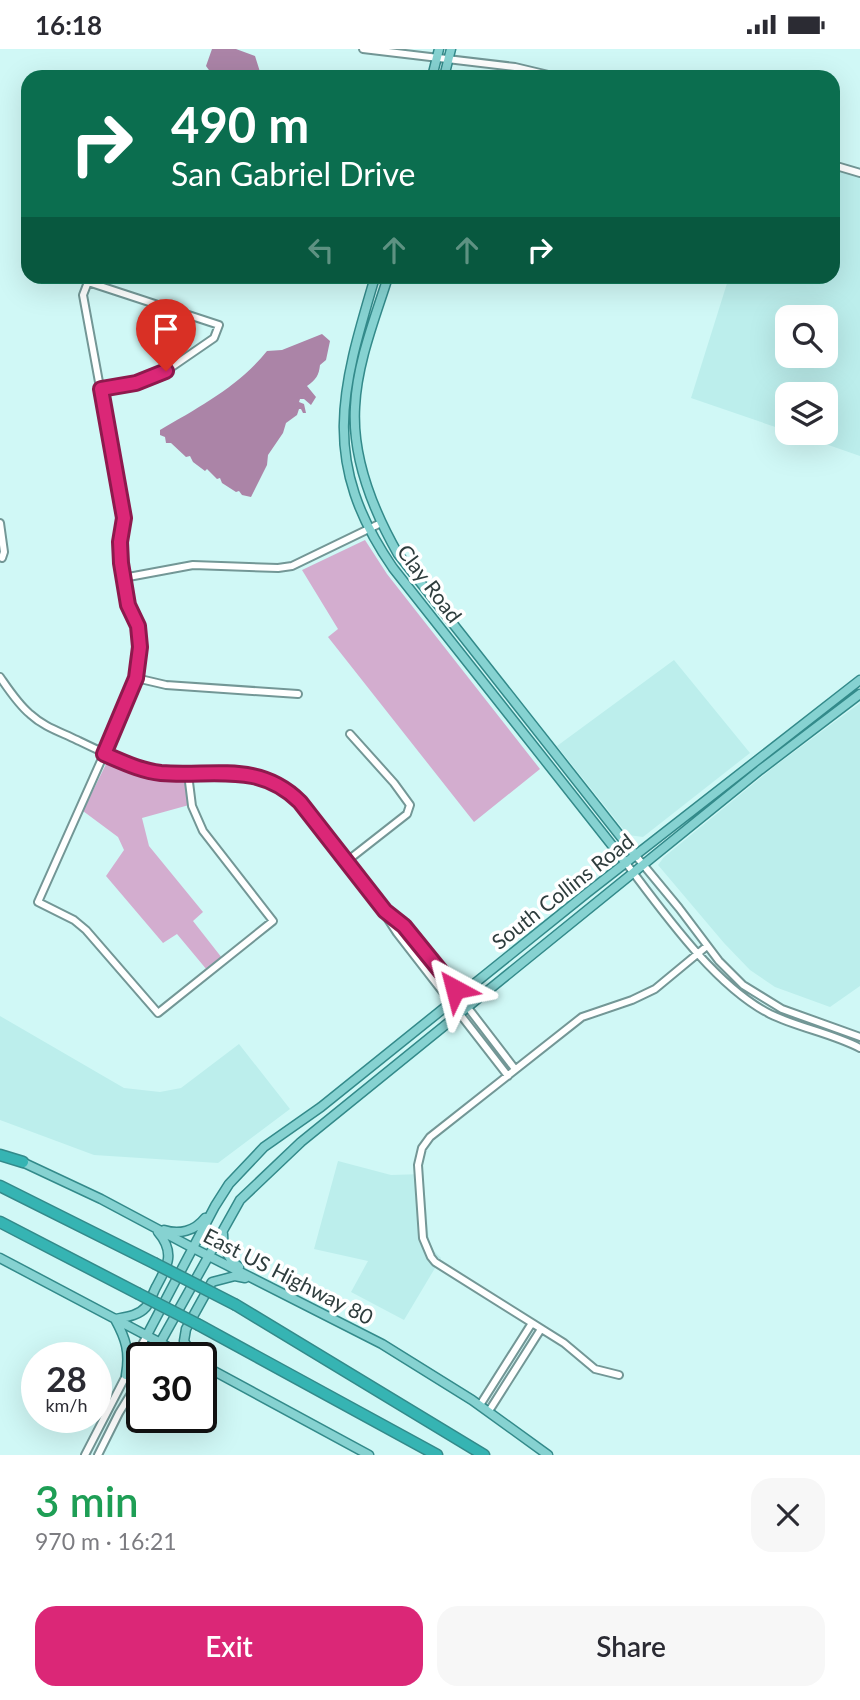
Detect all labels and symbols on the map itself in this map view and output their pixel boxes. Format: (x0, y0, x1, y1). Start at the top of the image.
pin (136, 299, 196, 371)
street label: Clay Road (393, 539, 468, 627)
street label: South Collins Road (486, 828, 638, 954)
position arrow (418, 952, 492, 1026)
street label: East US Highway 80 (200, 1222, 378, 1329)
speed limit sign: 30 (126, 1342, 217, 1433)

